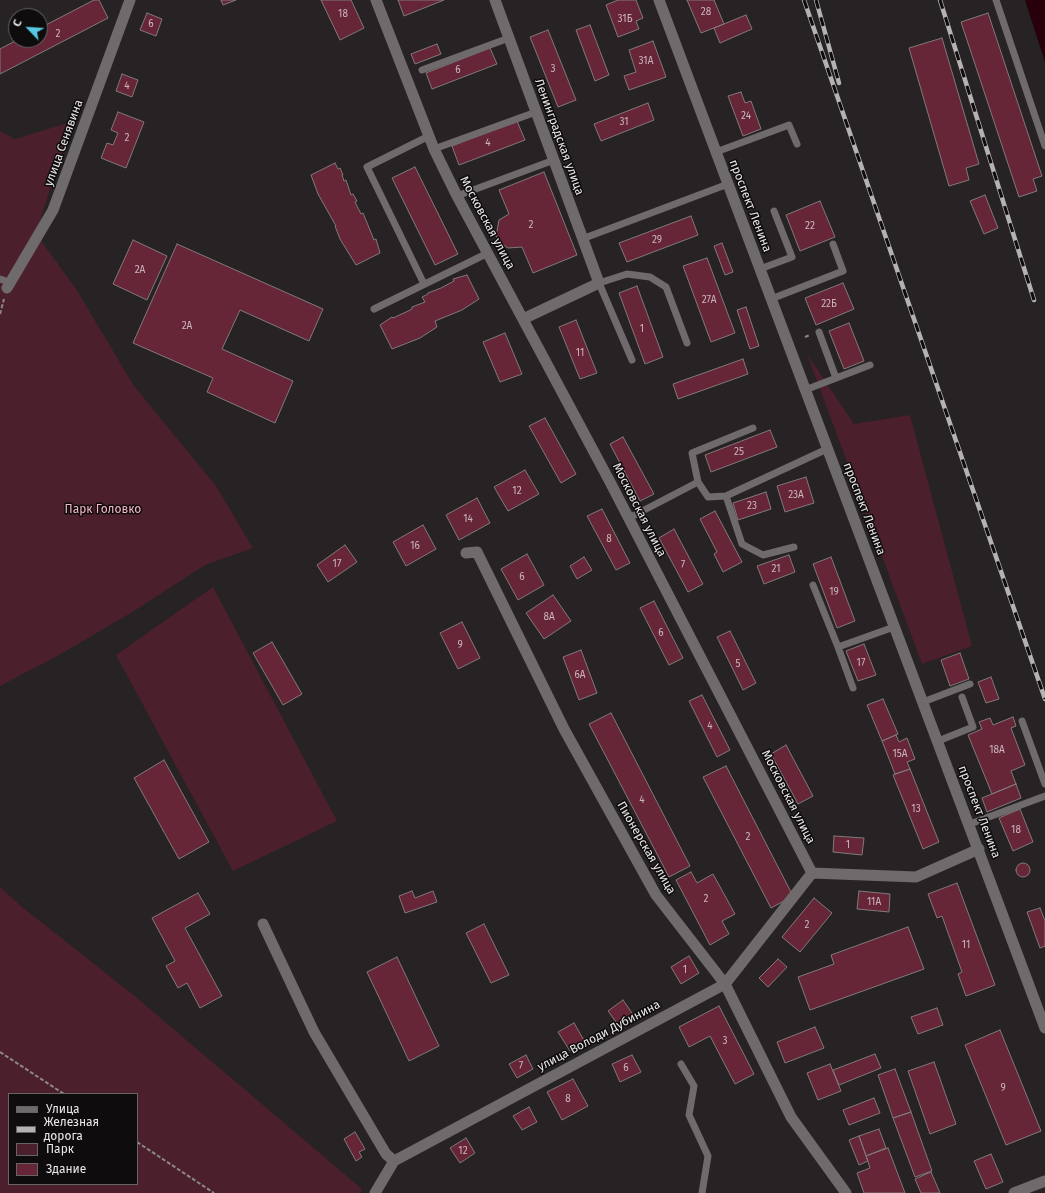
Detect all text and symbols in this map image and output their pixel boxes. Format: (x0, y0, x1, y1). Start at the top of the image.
house number: 28 (701, 6, 711, 18)
north arrow (8, 8, 48, 48)
house number: 18 (338, 8, 348, 20)
house number: 31Б (618, 13, 632, 25)
text: С (10, 18, 25, 29)
house number: 6 (148, 18, 154, 30)
house number: 2 (56, 28, 60, 40)
house number: 31А (639, 55, 653, 67)
house number: 3 (551, 63, 555, 75)
house number: 6 (455, 64, 461, 76)
street label: Ленинградская улица (531, 77, 587, 197)
house number: 4 (124, 80, 130, 92)
street label: улица Сенявина (42, 98, 86, 188)
house number: 24 (741, 110, 751, 122)
house number: 31 (619, 116, 629, 128)
house number: 2 (125, 132, 129, 144)
house number: 4 (485, 137, 491, 149)
street label: проспект Ленина (726, 158, 774, 254)
street label: Московская улица (456, 174, 518, 272)
house number: 2 (529, 219, 533, 231)
house number: 22 (805, 220, 815, 232)
house number: 29 (652, 234, 662, 246)
house number: 2А (135, 264, 145, 276)
house number: 27А (702, 294, 716, 306)
house number: 22Б (821, 298, 837, 310)
house number: 2А (182, 320, 192, 332)
house number: 1 (640, 323, 644, 335)
house number: 11 (576, 347, 584, 359)
house number: 25 (734, 446, 744, 458)
street label: Московская улица (609, 461, 669, 559)
street label: проспект Ленина (840, 461, 888, 557)
house number: 12 (512, 485, 522, 497)
house number: 23А (788, 489, 804, 501)
house number: 23 (747, 500, 757, 512)
park label: Парк Головко (65, 503, 141, 517)
house number: 14 (463, 513, 473, 525)
house number: 8 (606, 533, 612, 545)
house number: 16 (410, 540, 420, 552)
house number: 17 (333, 558, 341, 570)
house number: 7 (681, 559, 685, 571)
house number: 21 (771, 563, 781, 575)
house number: 6 (519, 571, 525, 583)
house number: 19 (829, 586, 839, 598)
house number: 8А (543, 611, 555, 623)
house number: 6 (658, 627, 664, 639)
house number: 9 (457, 639, 463, 651)
house number: 17 (857, 657, 865, 669)
house number: 5 (735, 658, 741, 670)
house number: 6А (574, 669, 586, 681)
house number: 4 (707, 720, 713, 732)
house number: 18А (989, 744, 1005, 756)
street label: Московская улица (758, 748, 818, 846)
house number: 15А (892, 748, 908, 760)
street label: проспект Ленина (955, 764, 1003, 860)
house number: 4 (639, 794, 645, 806)
street label: Пионерская улица (614, 799, 678, 897)
house number: 13 (911, 803, 921, 815)
house number: 18 (1011, 824, 1021, 836)
house number: 2 (746, 831, 750, 843)
house number: 1 (846, 839, 850, 851)
house number: 2 (704, 893, 708, 905)
house number: 11А (867, 896, 881, 908)
house number: 2 (805, 919, 809, 931)
house number: 11 (962, 939, 970, 951)
house number: 1 (683, 964, 687, 976)
street label: улица Володи Дубинина (535, 997, 663, 1075)
house number: 3 (723, 1035, 727, 1047)
house number: 7 (519, 1060, 523, 1072)
house number: 6 (623, 1062, 629, 1074)
house number: 9 (1000, 1082, 1006, 1094)
legend (8, 1093, 138, 1185)
house number: 8 (565, 1093, 571, 1105)
text: Улица (46, 1102, 80, 1116)
text: Железная дорога (44, 1115, 99, 1143)
text: Парк (46, 1142, 74, 1156)
house number: 12 (458, 1145, 468, 1157)
text: Здание (46, 1162, 86, 1176)

